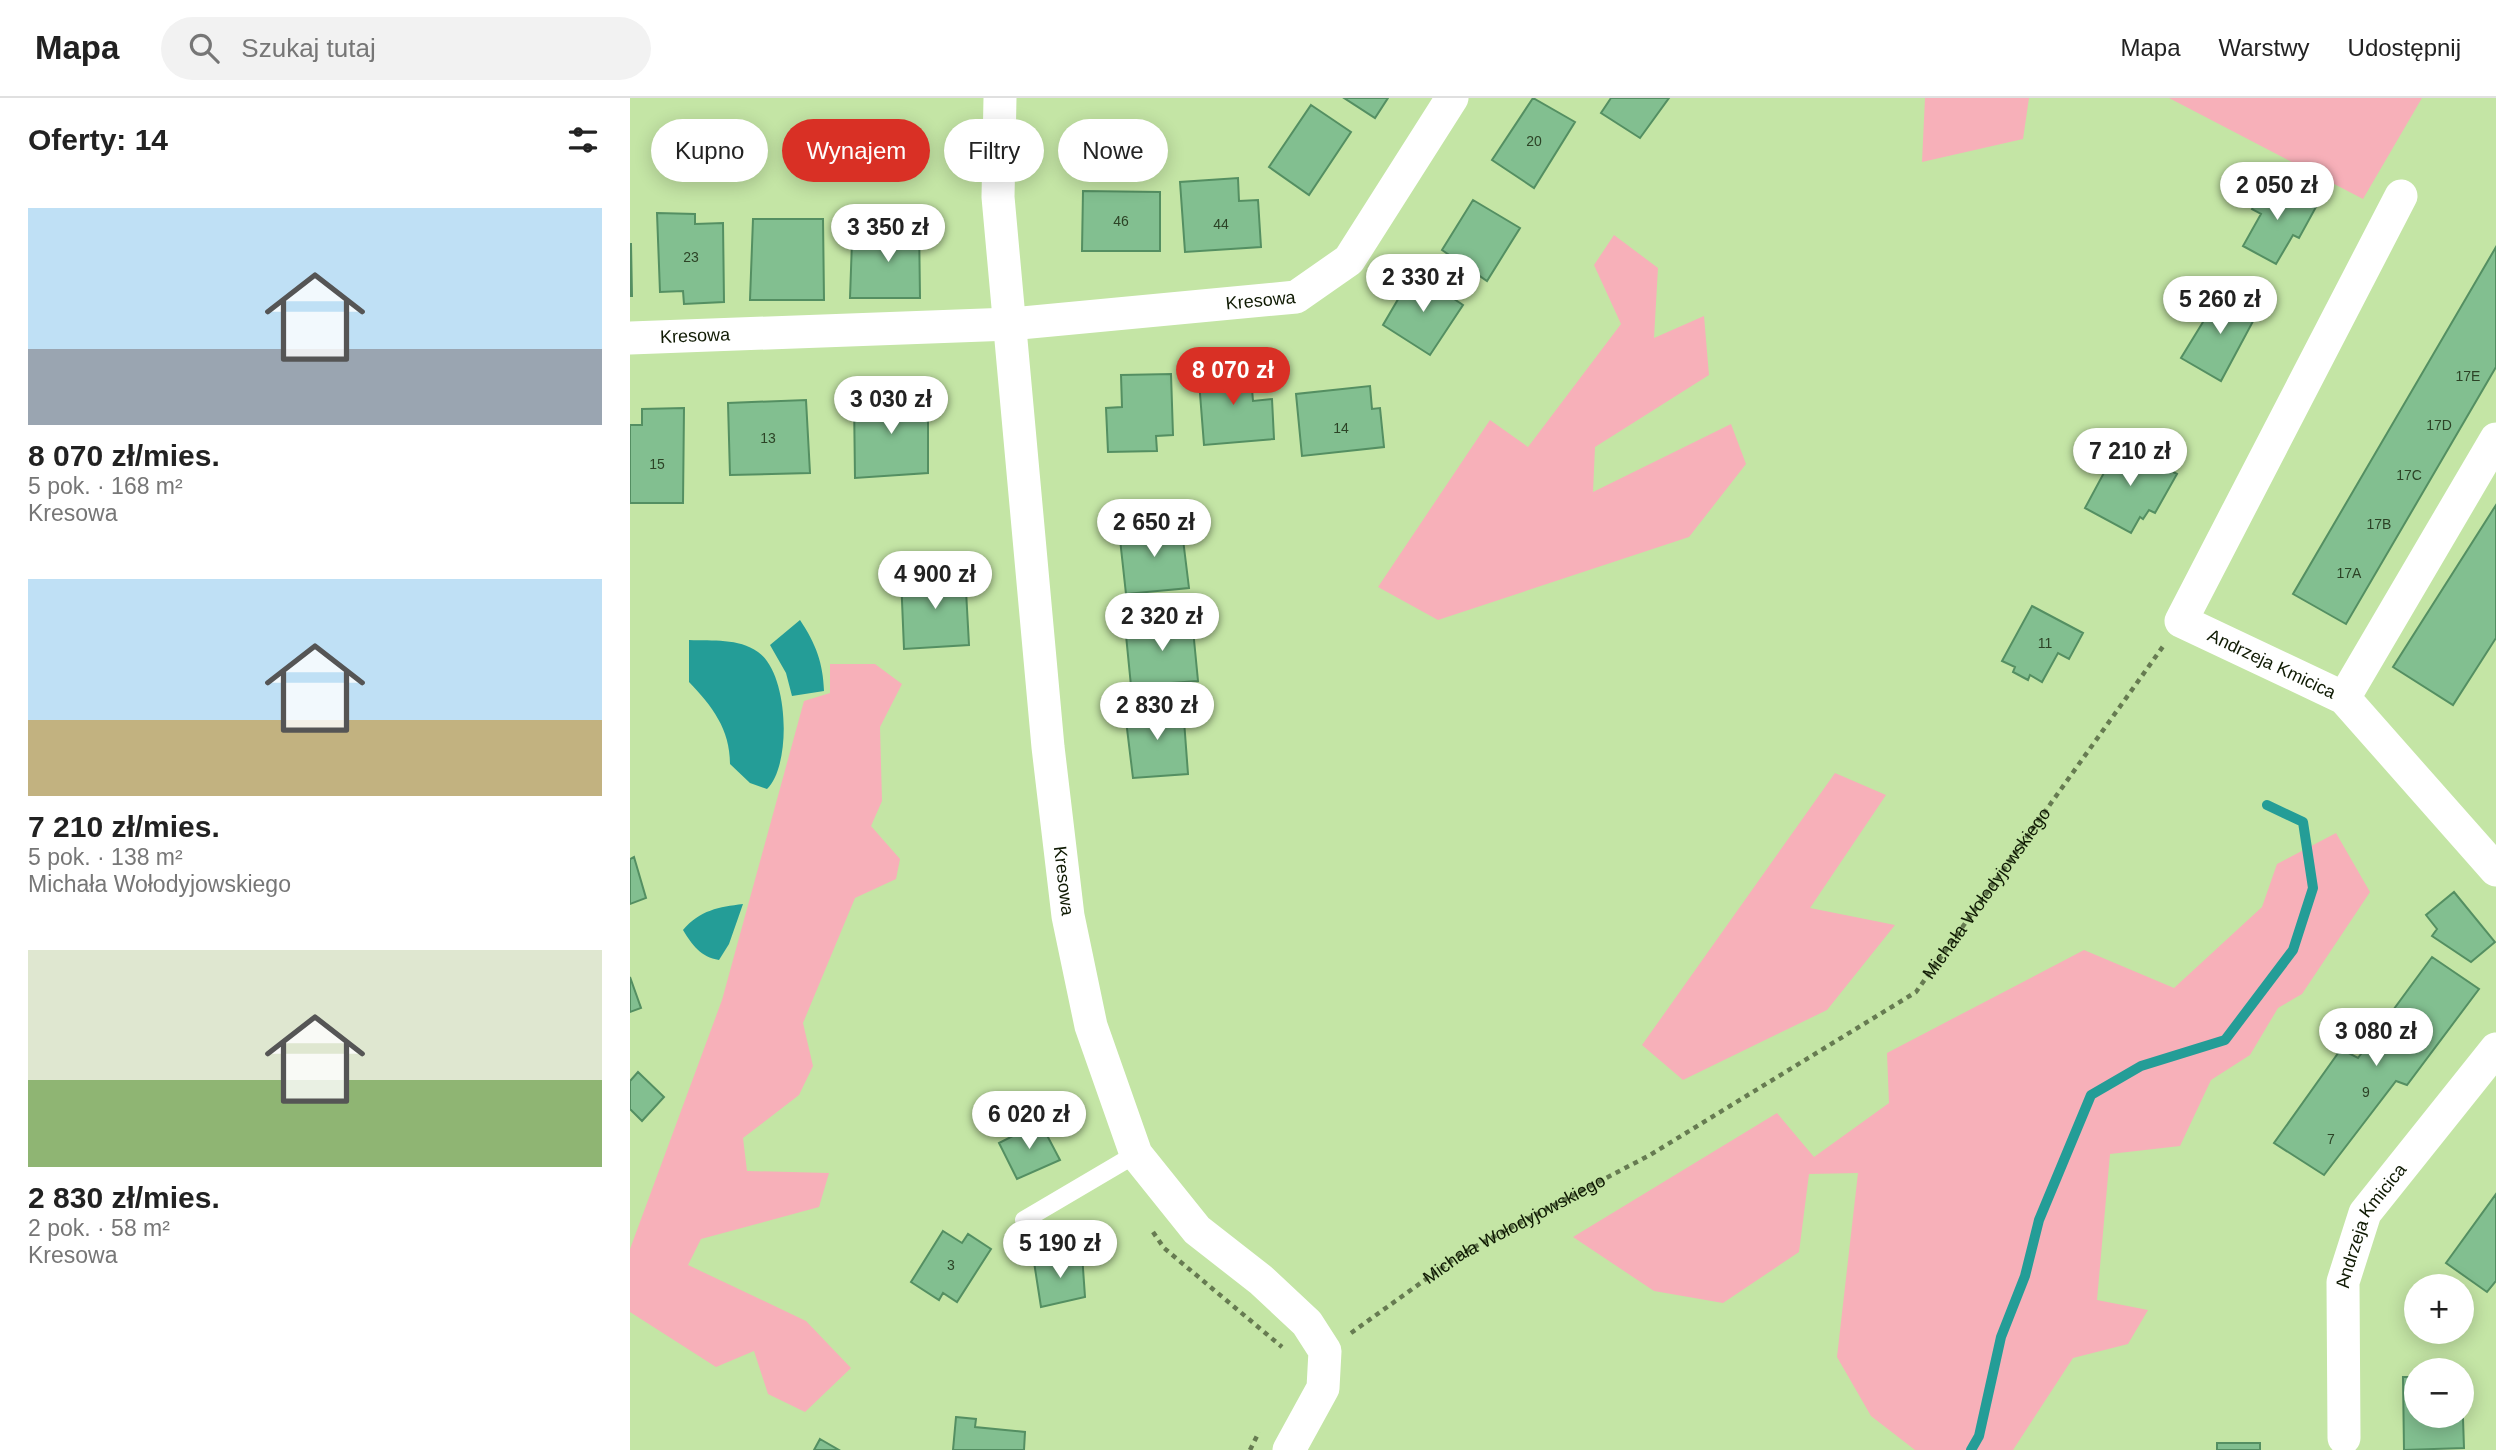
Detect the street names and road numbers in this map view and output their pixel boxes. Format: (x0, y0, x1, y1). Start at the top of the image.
street label: Kresowa (1225, 287, 1297, 314)
street label: Kresowa (660, 324, 731, 347)
street label: Andrzeja Kmicica (2205, 625, 2340, 703)
street label: Michała Wołodyjowskiego (1919, 804, 2054, 983)
street label: Kresowa (1050, 845, 1078, 918)
street label: Andrzeja Kmicica (2333, 1159, 2411, 1289)
street label: Michała Wołodyjowskiego (1419, 1170, 1609, 1288)

